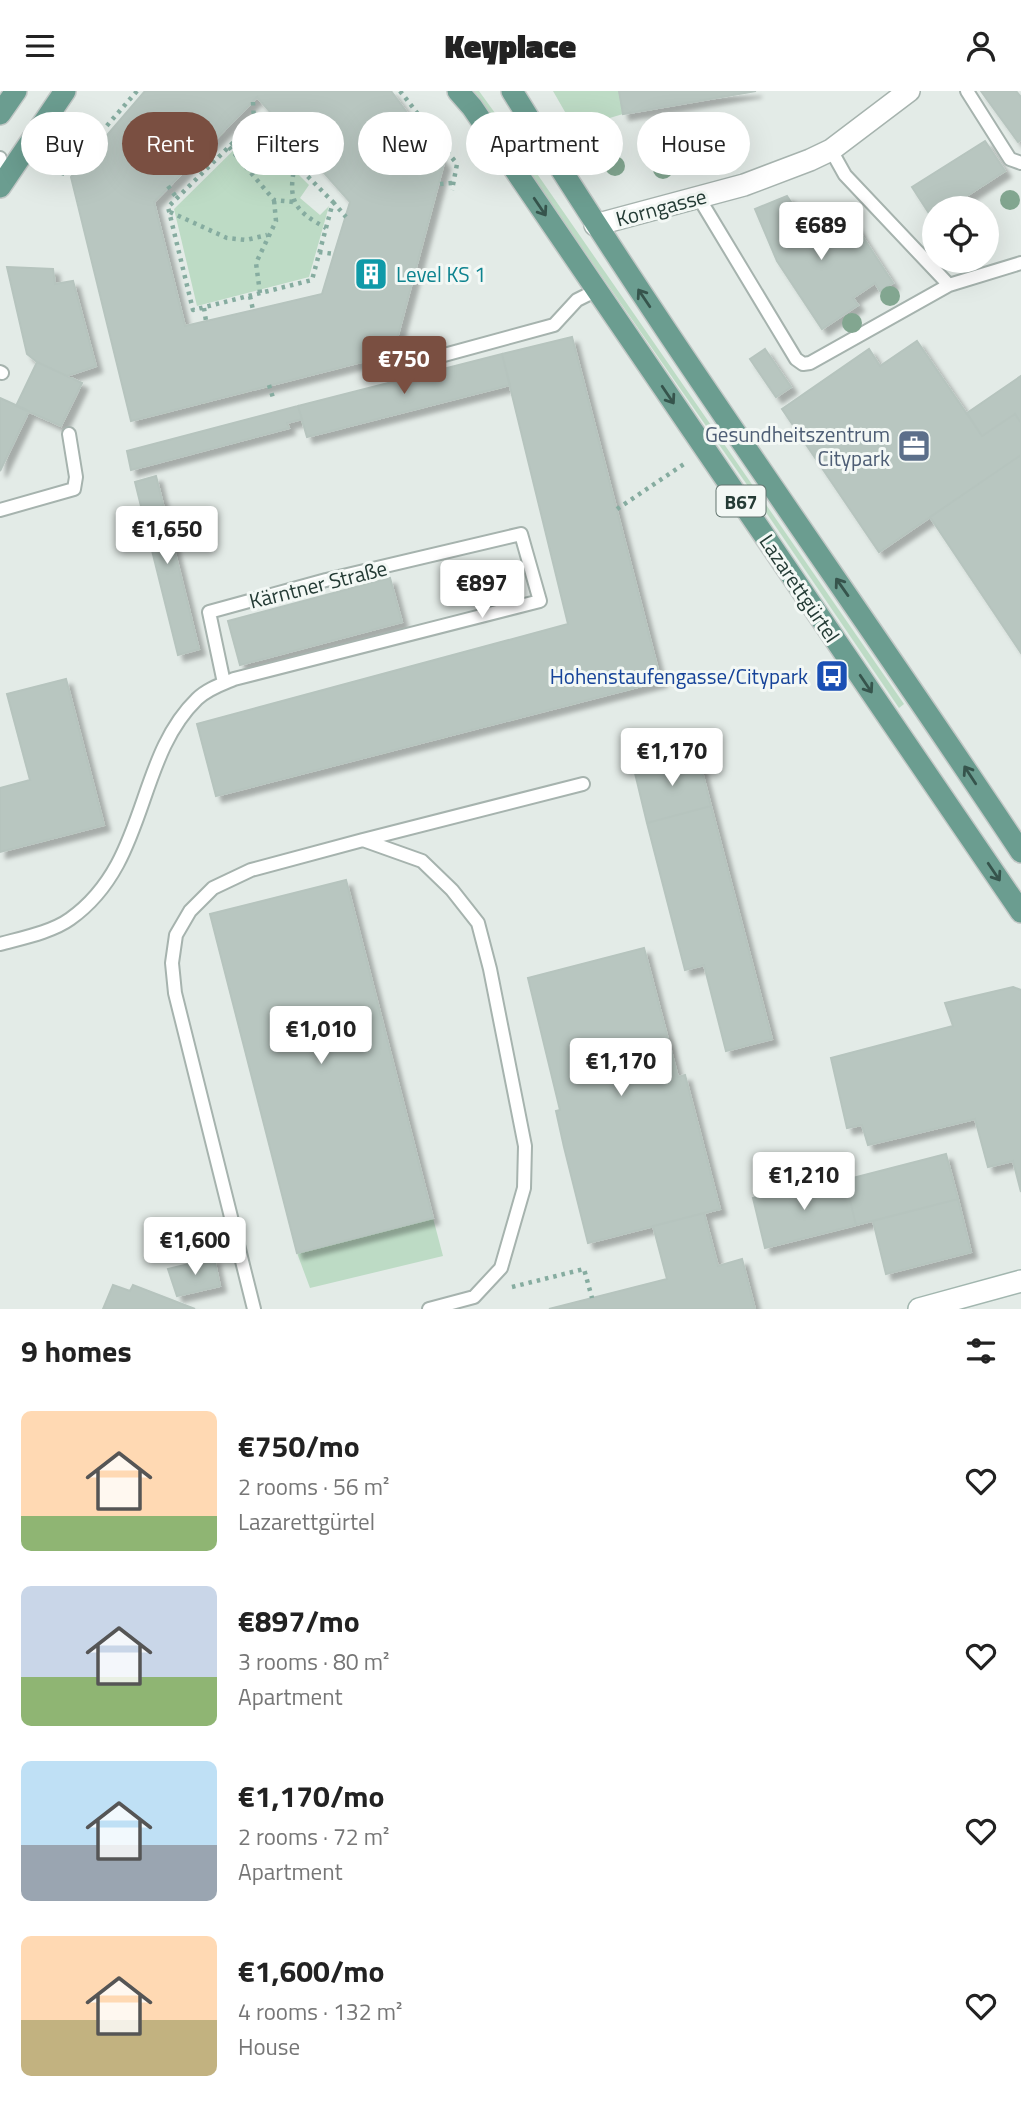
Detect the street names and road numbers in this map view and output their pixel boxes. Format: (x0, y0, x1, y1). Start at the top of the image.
street label: Korngasse (612, 180, 710, 234)
road number: B67 (716, 485, 766, 517)
street label: Lazarettgürtel (752, 527, 848, 649)
street label: Kärntner Straße (246, 551, 390, 617)

